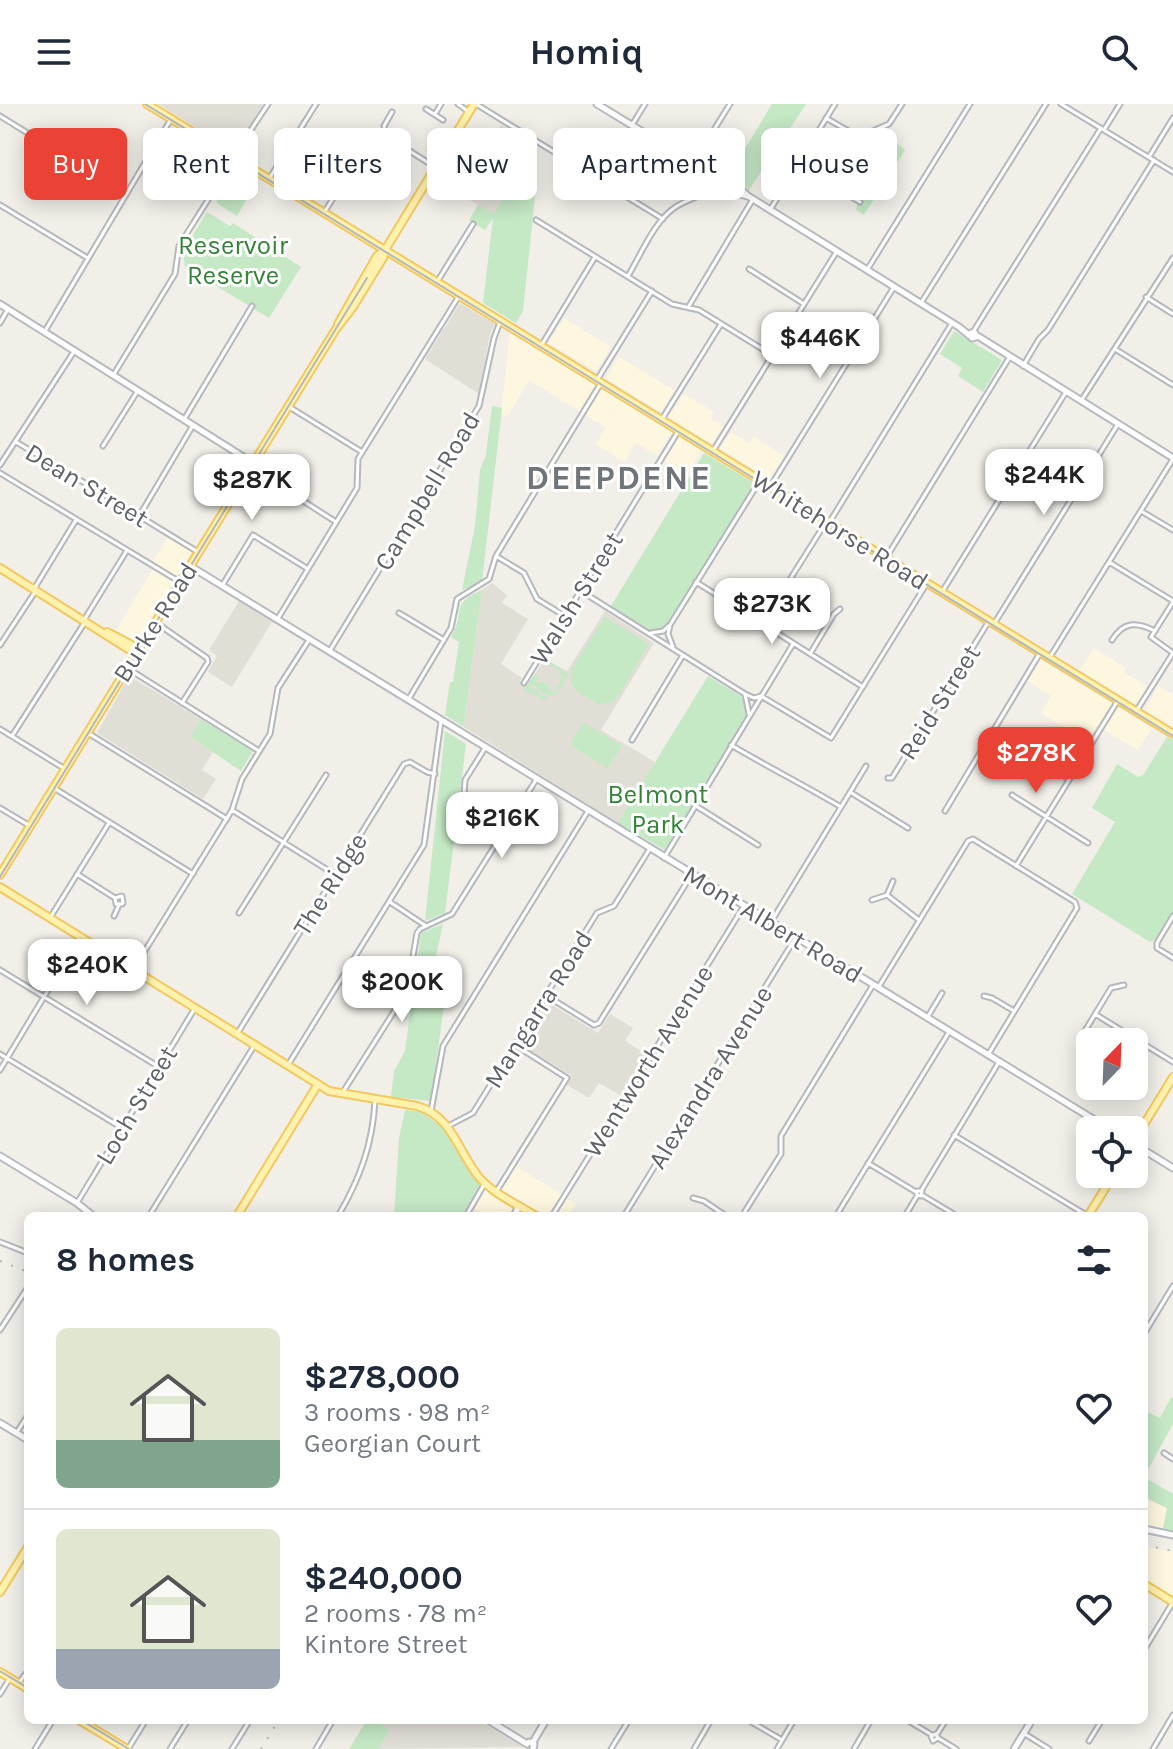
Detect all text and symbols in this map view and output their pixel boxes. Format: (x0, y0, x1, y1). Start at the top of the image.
icon: menu (32, 30, 76, 74)
icon: search (1097, 30, 1141, 74)
text: Homiq (530, 31, 643, 73)
chip: Buy (24, 128, 127, 200)
chip: Rent (143, 128, 258, 200)
chip: Filters (274, 128, 411, 200)
chip: New (427, 128, 537, 200)
chip: Apartment (553, 128, 745, 200)
chip: House (761, 128, 897, 200)
park label: Reservoir Reserve (178, 230, 289, 291)
pin: $446K (764, 312, 876, 380)
text: $446K (779, 322, 861, 353)
street label: Campbell Road (368, 407, 487, 576)
street label: Dean Street (20, 437, 154, 534)
pin: $244K (988, 449, 1100, 517)
pin: $287K (196, 454, 308, 522)
district label: DEEPDENE (526, 458, 712, 498)
text: $244K (1003, 459, 1085, 490)
text: $287K (212, 464, 292, 495)
street label: Whitehorse Road (746, 464, 934, 597)
street label: Walsh Street (523, 526, 630, 670)
street label: Burke Road (106, 557, 204, 688)
pin: $273K (716, 578, 828, 646)
text: $273K (732, 588, 812, 619)
street label: Reid Street (892, 639, 987, 766)
pin: $278K (980, 727, 1092, 795)
text: $278K (996, 737, 1076, 768)
park label: Belmont Park (608, 779, 709, 840)
pin: $216K (446, 792, 558, 860)
text: $216K (464, 802, 540, 833)
street label: The Ridge (287, 827, 374, 941)
street label: Mont Albert Road (677, 859, 868, 990)
street label: Mangarra Road (478, 925, 599, 1094)
pin: $240K (31, 939, 143, 1007)
text: $240K (46, 949, 128, 980)
pin: $200K (346, 956, 458, 1024)
street label: Wentworth Avenue (577, 959, 720, 1163)
text: $200K (360, 966, 444, 997)
street label: Alexandra Avenue (642, 980, 779, 1174)
north arrow (1076, 1028, 1148, 1100)
map controls (1076, 1028, 1148, 1188)
street label: Loch Street (89, 1040, 184, 1170)
button: locate (1076, 1116, 1148, 1188)
icon: filters (1072, 1238, 1116, 1282)
text: 8 homes (56, 1240, 195, 1280)
text: $278,000 (304, 1357, 460, 1397)
icon: home (120, 1360, 216, 1456)
icon: heart (1072, 1386, 1116, 1430)
text: 3 rooms · 98 m² (304, 1397, 490, 1428)
text: Georgian Court (304, 1428, 481, 1459)
text: $240,000 (304, 1558, 463, 1598)
icon: home (120, 1561, 216, 1657)
icon: heart (1072, 1587, 1116, 1631)
text: 2 rooms · 78 m² (304, 1598, 487, 1629)
text: Kintore Street (304, 1629, 468, 1660)

